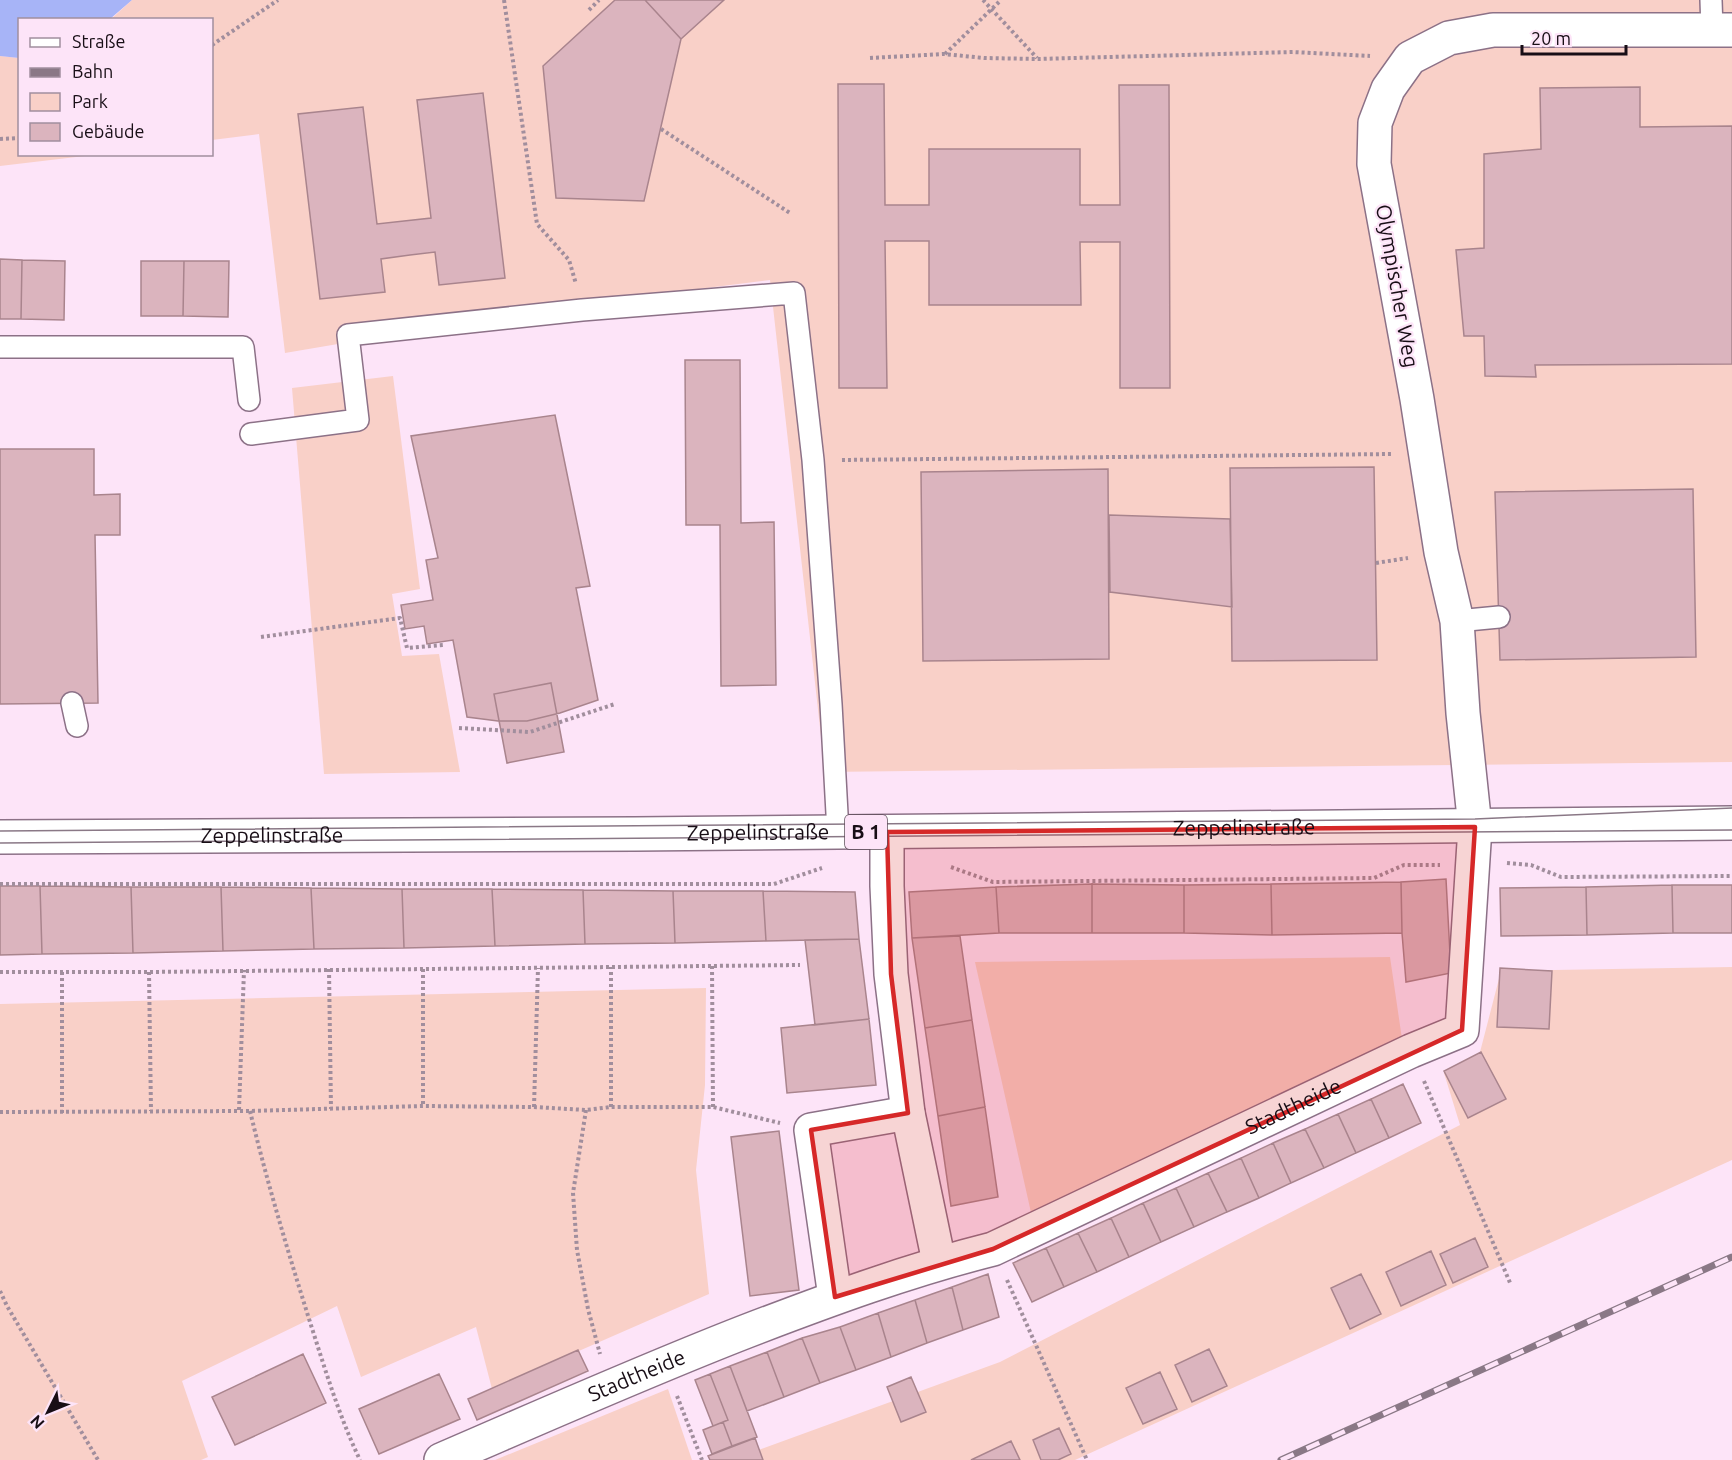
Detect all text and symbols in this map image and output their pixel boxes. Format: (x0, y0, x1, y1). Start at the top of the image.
legend (18, 18, 213, 156)
scale bar (1522, 18, 1626, 56)
text: 20 m (1531, 28, 1571, 48)
text: Straße (72, 31, 125, 51)
text: Bahn (72, 61, 113, 81)
text: Park (72, 91, 108, 111)
text: Gebäude (72, 121, 144, 141)
street label: Olympischer Weg (1372, 202, 1424, 369)
street label: Zeppelinstraße (1172, 814, 1315, 840)
road number: B 1 (845, 815, 887, 849)
street label: Zeppelinstraße (687, 819, 829, 844)
street label: Zeppelinstraße (201, 822, 343, 847)
street label: Stadtheide (1241, 1073, 1345, 1139)
street label: Stadtheide (584, 1344, 688, 1406)
north arrow (18, 1382, 78, 1442)
text: N (26, 1412, 48, 1433)

